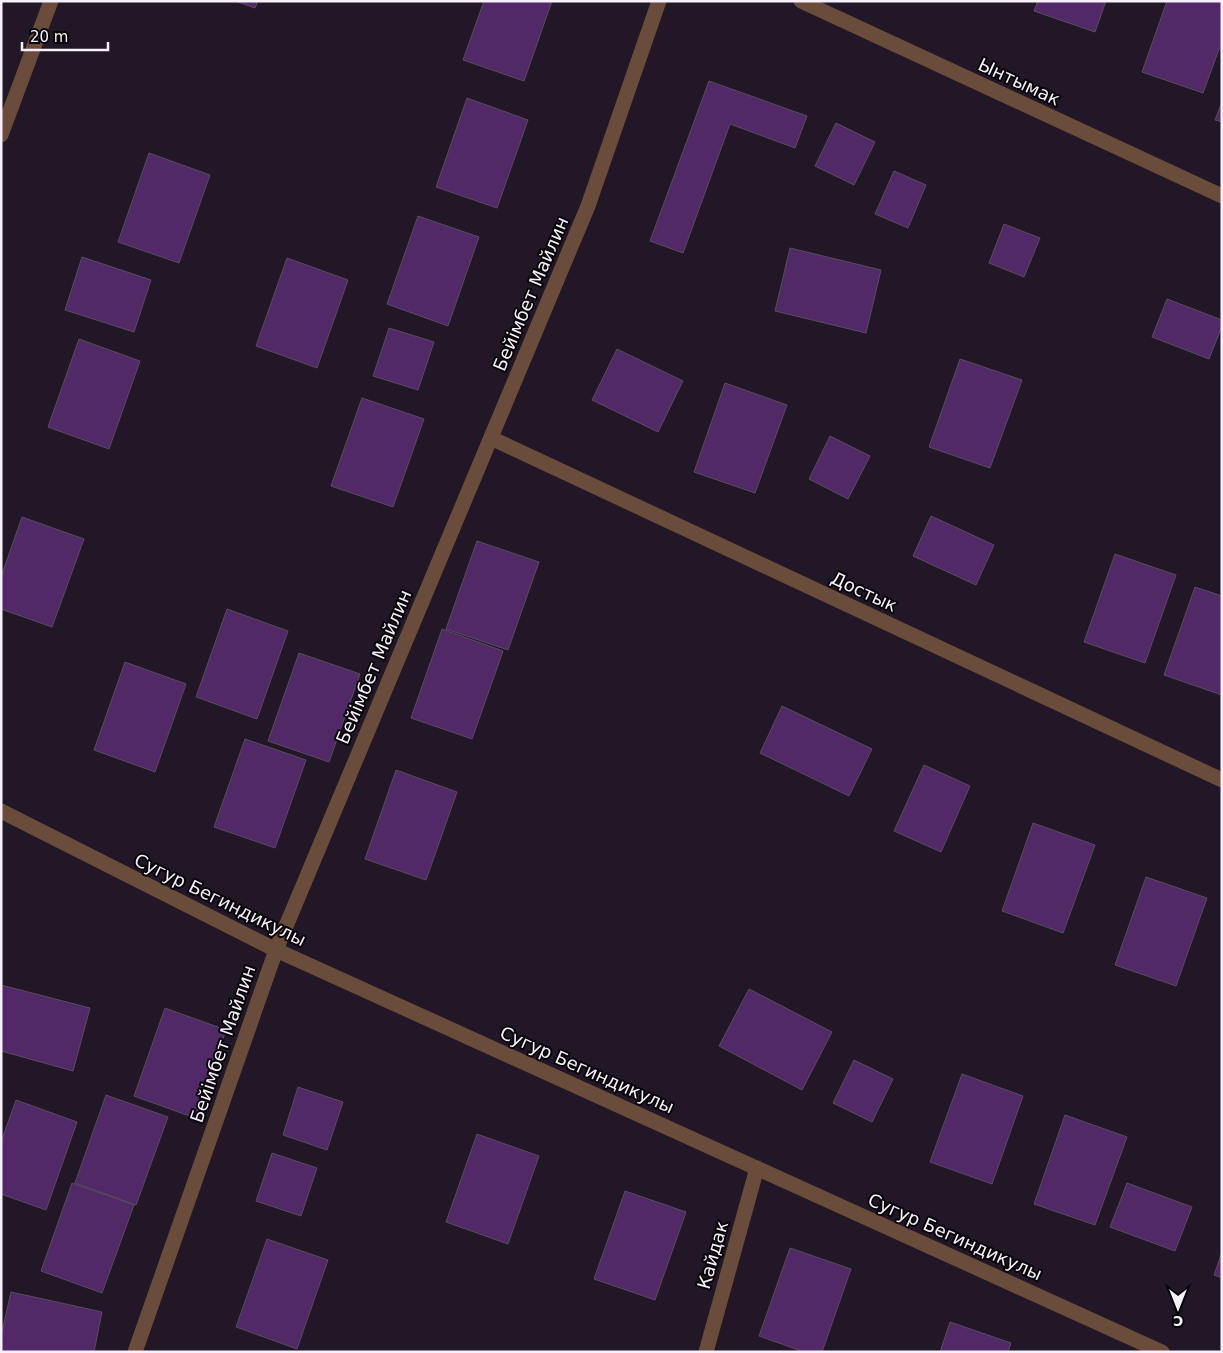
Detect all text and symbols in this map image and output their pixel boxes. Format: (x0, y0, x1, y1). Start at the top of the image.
scale bar (22, 20, 109, 52)
text: 20 m (30, 28, 68, 46)
street label: Ынтымак (975, 53, 1064, 110)
street label: Бейімбет Майлин (489, 214, 573, 374)
street label: Достык (828, 567, 901, 616)
street label: Бейімбет Майлин (332, 587, 416, 747)
street label: Сугур Бегиндикулы (131, 849, 309, 950)
street label: Бейімбет Майлин (186, 962, 259, 1125)
street label: Сугур Бегиндикулы (497, 1022, 677, 1117)
street label: Сугур Бегиндикулы (865, 1189, 1045, 1284)
street label: Кайдак (693, 1218, 732, 1291)
north arrow (1153, 1283, 1203, 1333)
text: С (1173, 1313, 1183, 1329)

